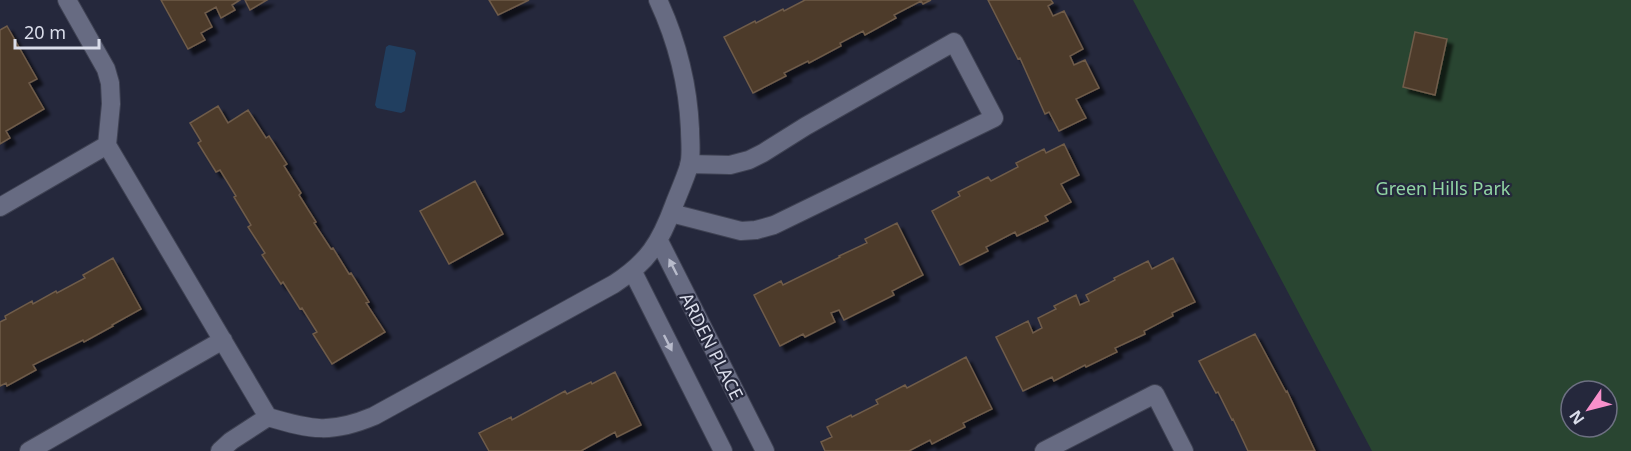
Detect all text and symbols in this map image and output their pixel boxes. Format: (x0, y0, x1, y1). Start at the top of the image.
scale bar (15, 12, 99, 50)
text: 20 m (24, 20, 66, 44)
park label: Green Hills Park (1376, 176, 1511, 200)
one-way arrow (668, 259, 677, 276)
street label: ARDEN PLACE (675, 288, 749, 404)
one-way arrow (663, 334, 673, 352)
north arrow (1559, 379, 1619, 439)
text: N (1564, 406, 1589, 429)

